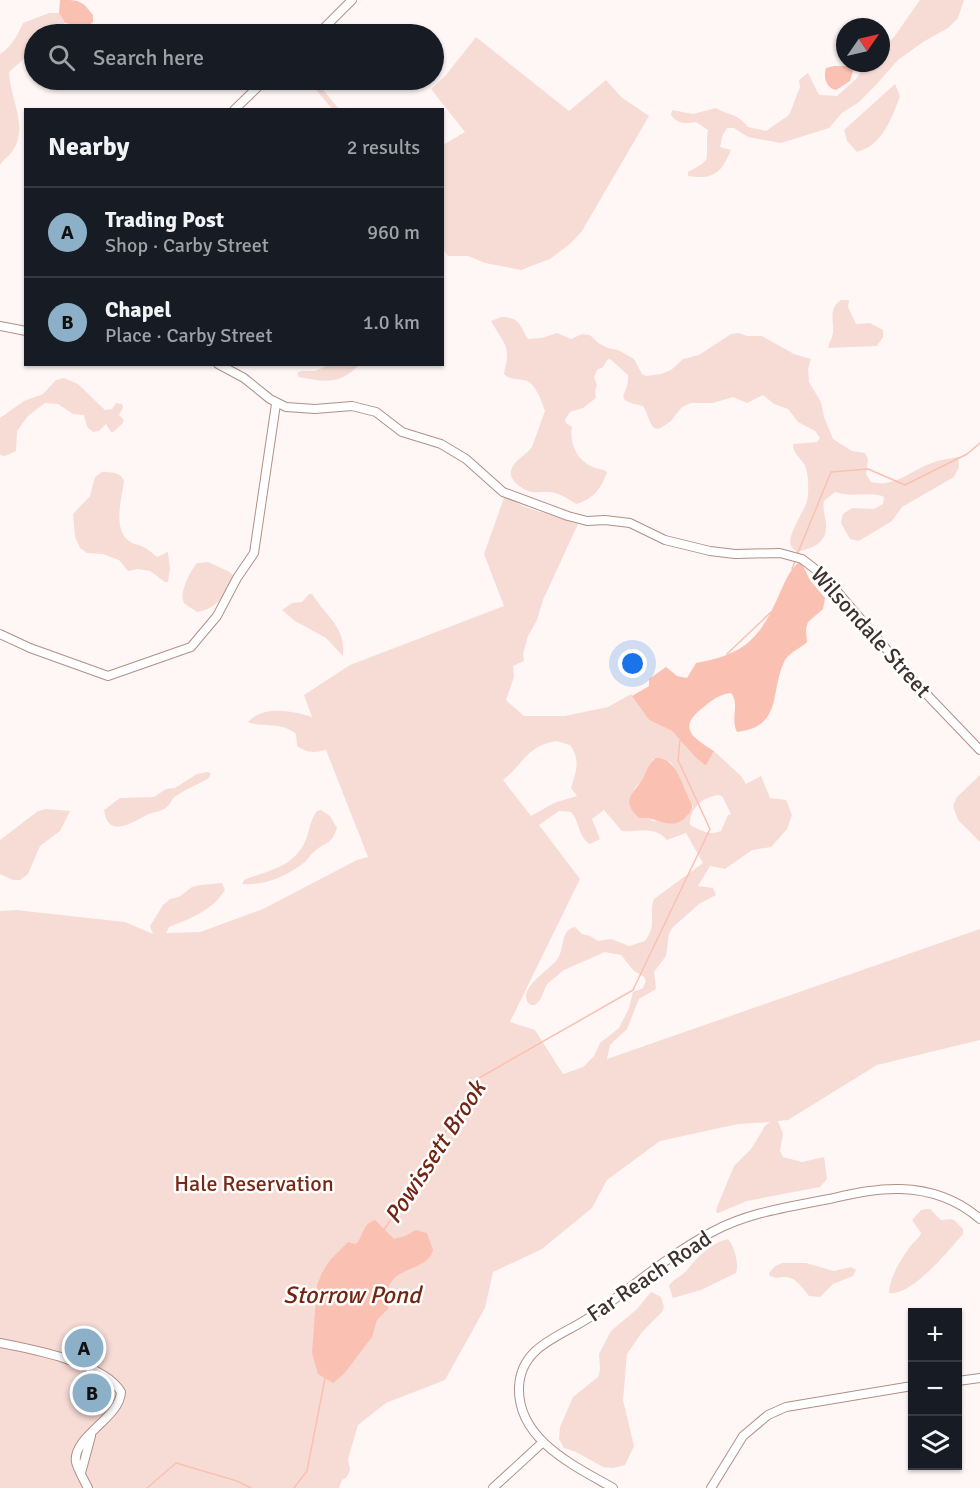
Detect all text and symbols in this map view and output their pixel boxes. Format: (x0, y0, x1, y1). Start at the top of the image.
north arrow (836, 18, 890, 72)
search box (24, 24, 444, 90)
icon: search (45, 41, 78, 74)
text: Search here (93, 44, 204, 71)
text: Nearby (48, 131, 129, 163)
text: 2 results (347, 135, 420, 160)
text: Trading Post (105, 206, 224, 233)
text: A (61, 220, 74, 245)
text: 960 m (367, 220, 420, 245)
text: Shop · Carby Street (105, 233, 269, 258)
text: Chapel (105, 296, 171, 323)
text: B (61, 310, 74, 335)
text: 1.0 km (363, 310, 420, 335)
text: Place · Carby Street (105, 323, 272, 348)
street label: Wilsondale Street (805, 561, 937, 703)
your location (618, 649, 647, 678)
water label: Powissett Brook (378, 1073, 493, 1229)
park label: Hale Reservation (174, 1170, 334, 1197)
street label: Far Reach Road (582, 1225, 716, 1327)
water label: Storrow Pond (283, 1280, 424, 1310)
map controls (908, 1308, 962, 1470)
button: + (908, 1308, 962, 1362)
pin: A (64, 1326, 104, 1370)
button: − (908, 1362, 962, 1416)
pin: B (72, 1370, 112, 1416)
button: layers (908, 1416, 962, 1470)

